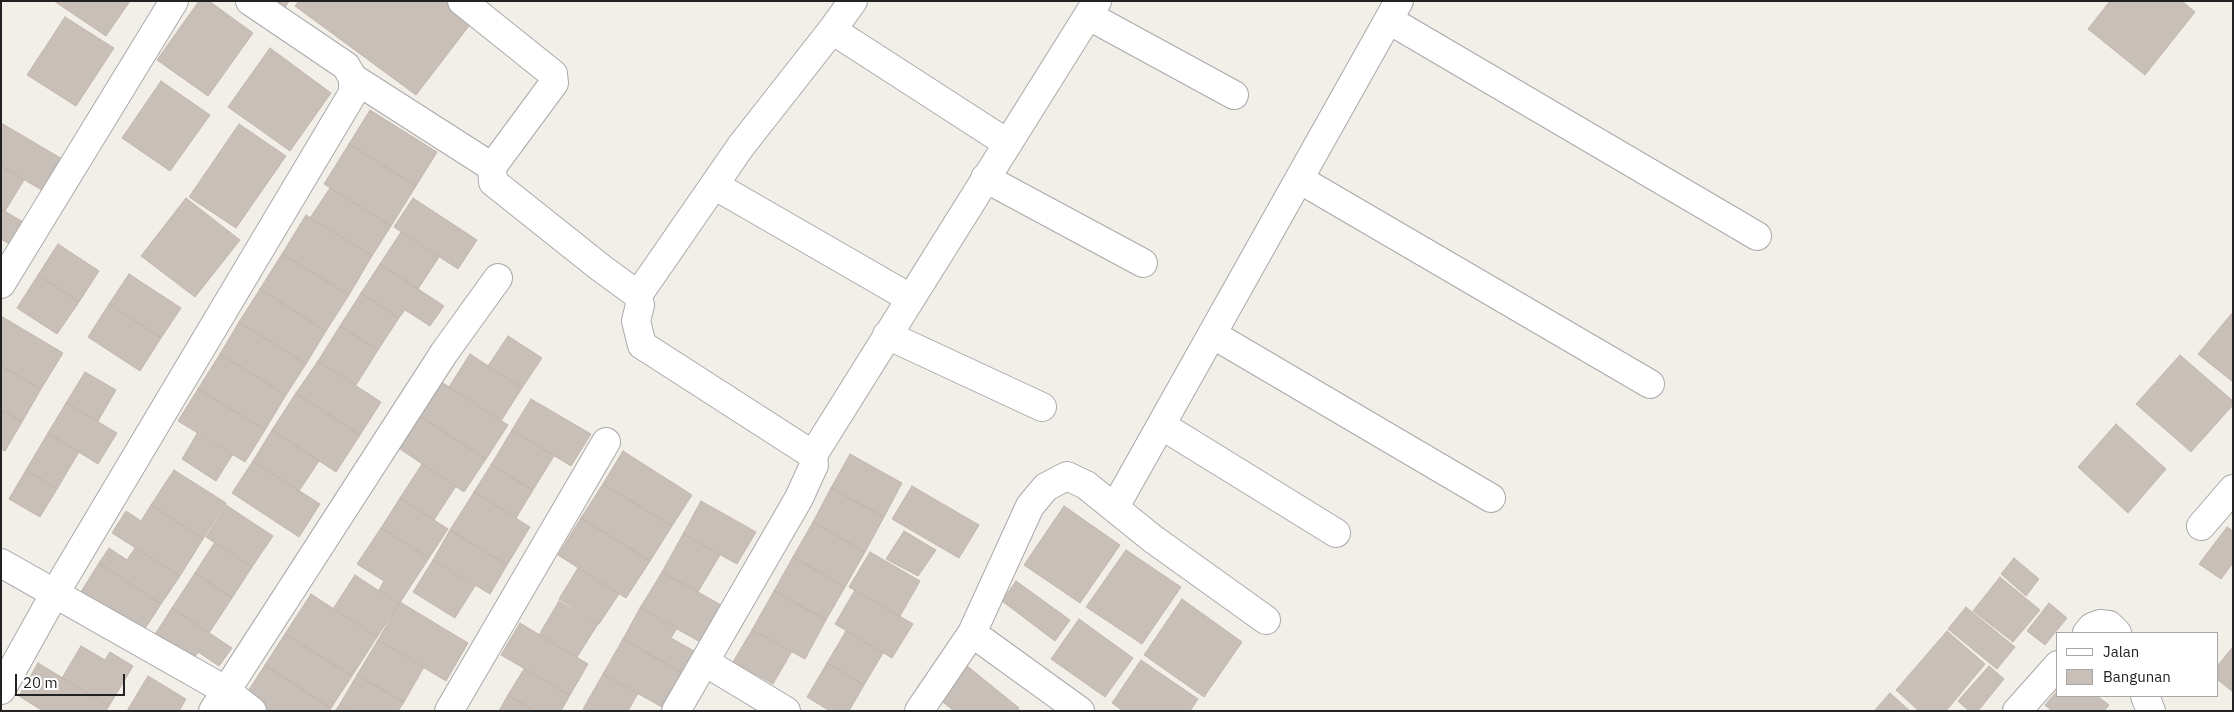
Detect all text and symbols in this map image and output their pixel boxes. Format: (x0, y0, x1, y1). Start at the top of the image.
legend (2056, 632, 2219, 697)
text: Jalan (2103, 642, 2139, 661)
scale bar (18, 664, 128, 696)
text: Bangunan (2103, 667, 2171, 686)
text: 20 m (23, 673, 58, 692)

